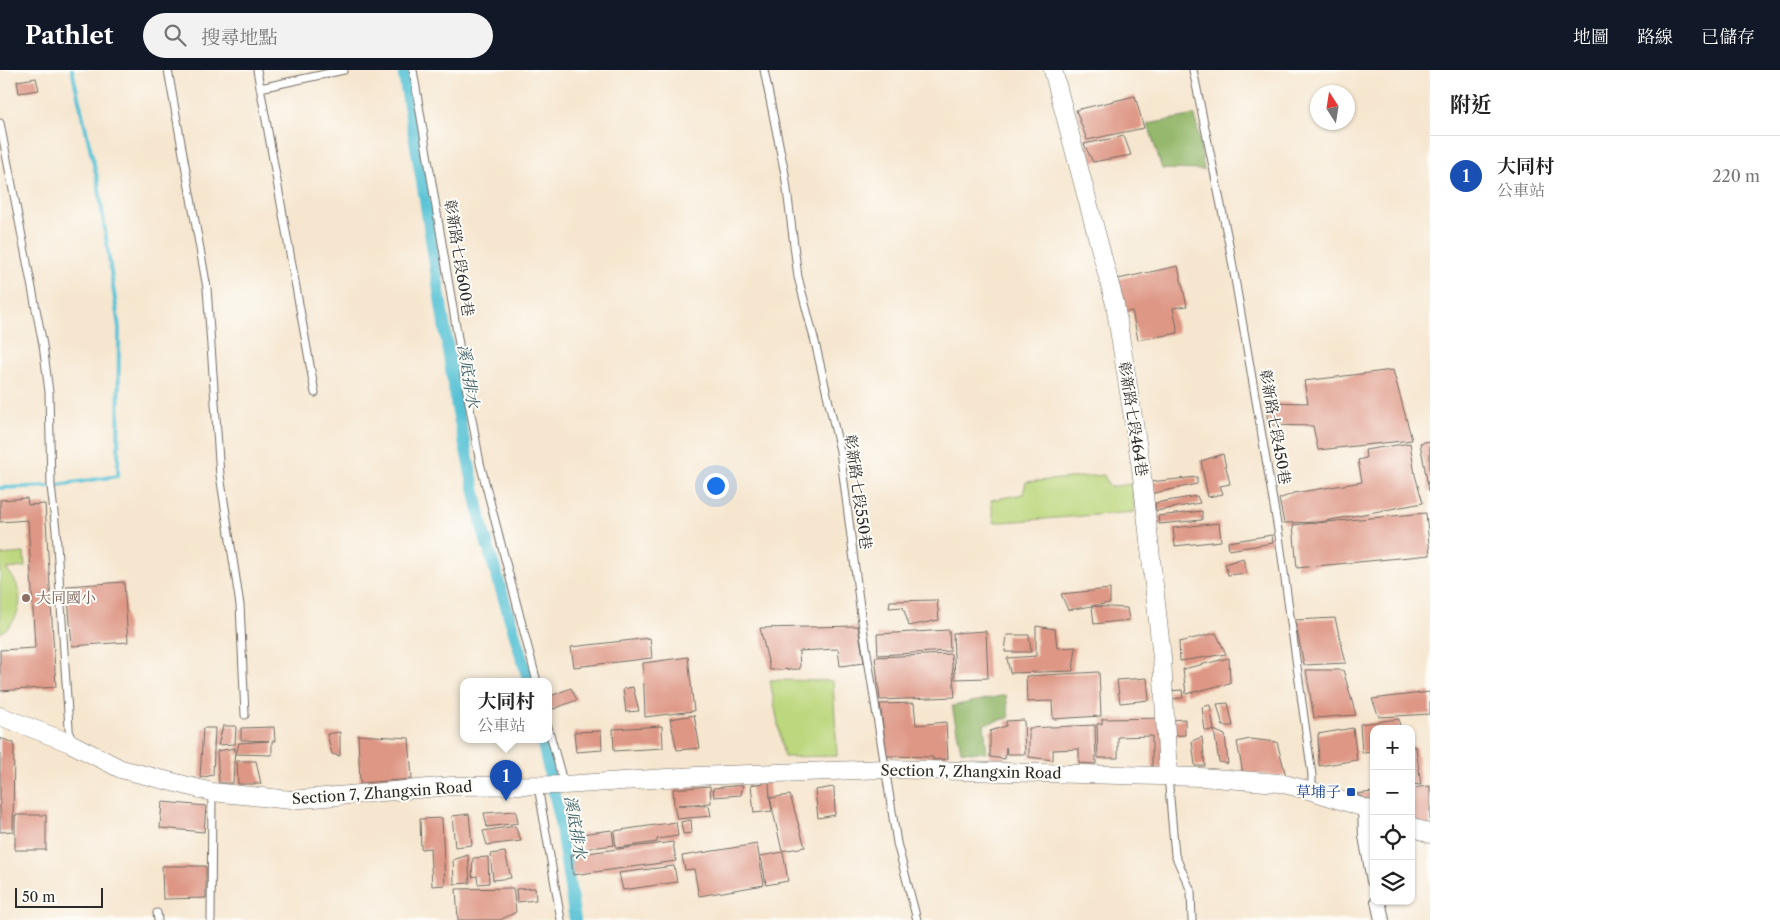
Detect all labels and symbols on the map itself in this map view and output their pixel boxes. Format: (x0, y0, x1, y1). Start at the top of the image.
north arrow (1310, 85, 1355, 130)
street label: 彰新路七段600巷 (441, 198, 478, 318)
water label: 溪底排水 (454, 343, 484, 411)
street label: 彰新路七段464巷 (1115, 360, 1152, 478)
street label: 彰新路七段450巷 (1256, 368, 1295, 486)
street label: 彰新路七段550巷 (841, 433, 876, 551)
your location (703, 473, 729, 499)
place label: 大同國小 (36, 588, 96, 607)
marker: 大同國小 (20, 592, 32, 604)
pin: 1 (490, 760, 522, 801)
street label: Section 7, Zhangxin Road (880, 760, 1062, 783)
street label: Section 7, Zhangxin Road (291, 777, 473, 808)
place label: 草埔子 (1296, 782, 1341, 801)
marker: 草埔子 (1345, 786, 1357, 798)
water label: 溪底排水 (561, 794, 592, 862)
scale bar (15, 885, 102, 908)

